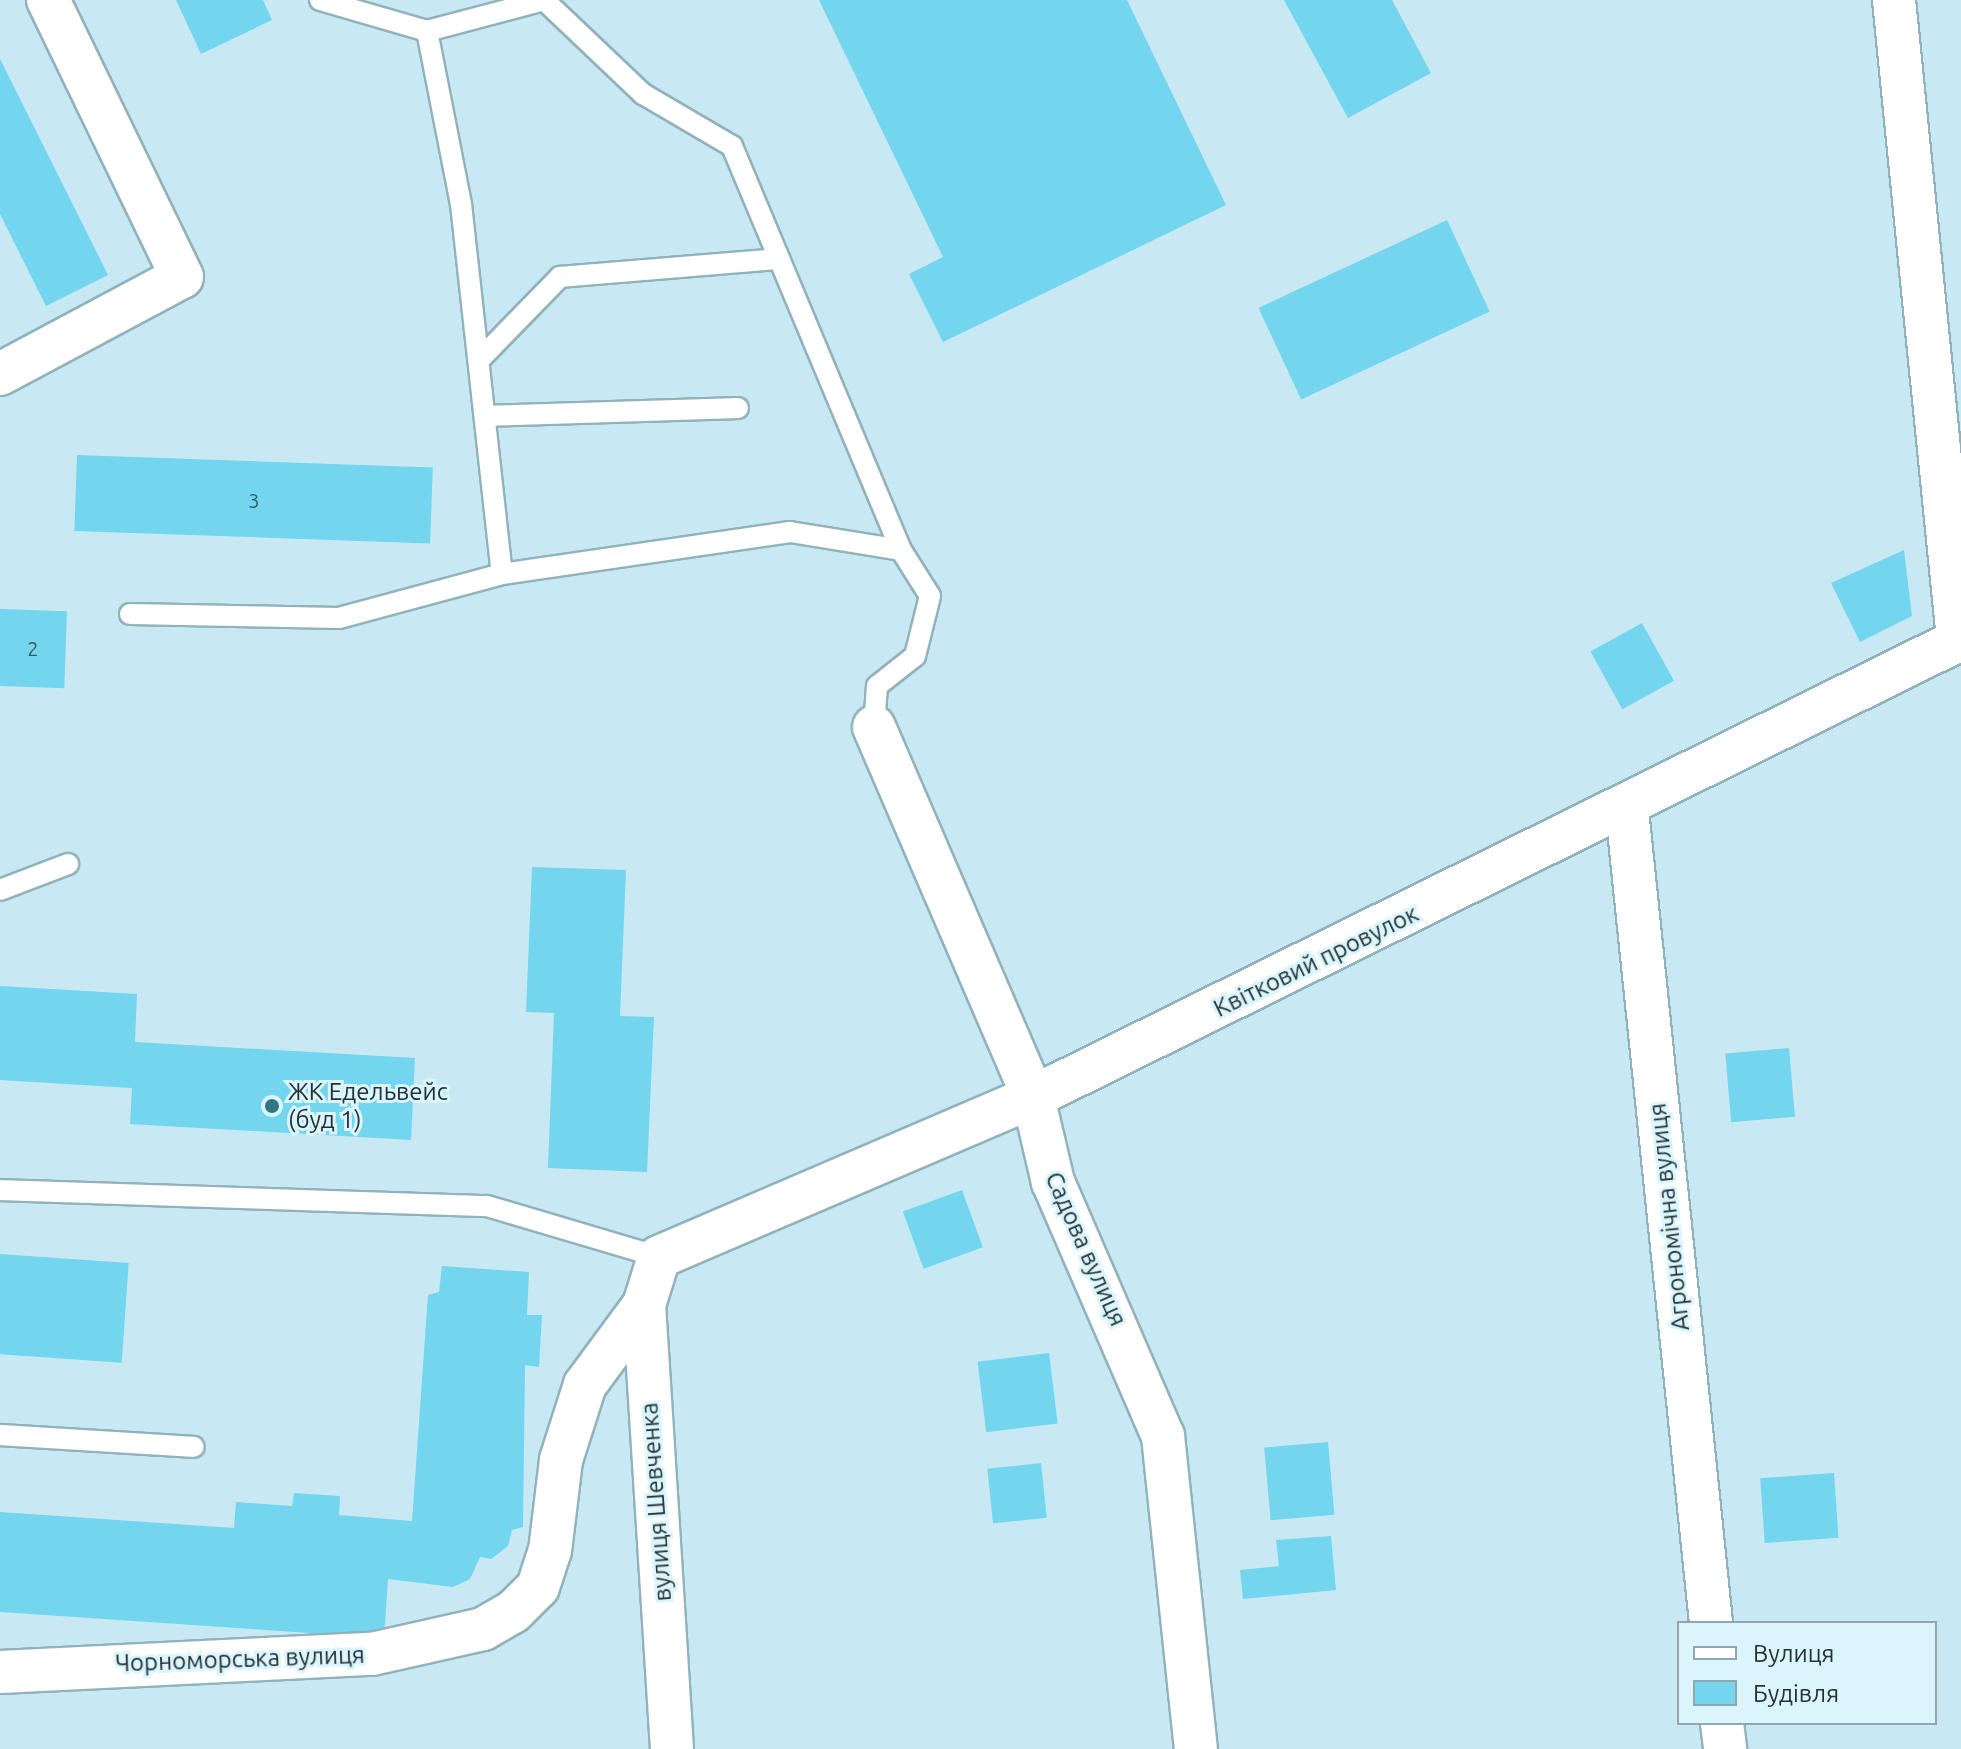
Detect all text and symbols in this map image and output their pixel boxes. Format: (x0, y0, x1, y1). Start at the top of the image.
house number: 3 (248, 488, 260, 512)
house number: 2 (27, 636, 39, 660)
street label: Квітковий провулок (1209, 899, 1423, 1023)
place label: ЖК Едельвейс (буд 1) (288, 1078, 448, 1134)
marker: ЖК Едельвейс (буд 1) (263, 1097, 281, 1115)
street label: Агрономічна вулиця (1643, 1102, 1695, 1332)
street label: Садова вулиця (1039, 1167, 1133, 1331)
street label: вулиця Шевченка (635, 1402, 677, 1602)
legend (1677, 1621, 1937, 1725)
street label: Чорноморська вулиця (115, 1640, 365, 1678)
text: Вулиця (1753, 1640, 1835, 1667)
text: Будівля (1753, 1680, 1839, 1707)

